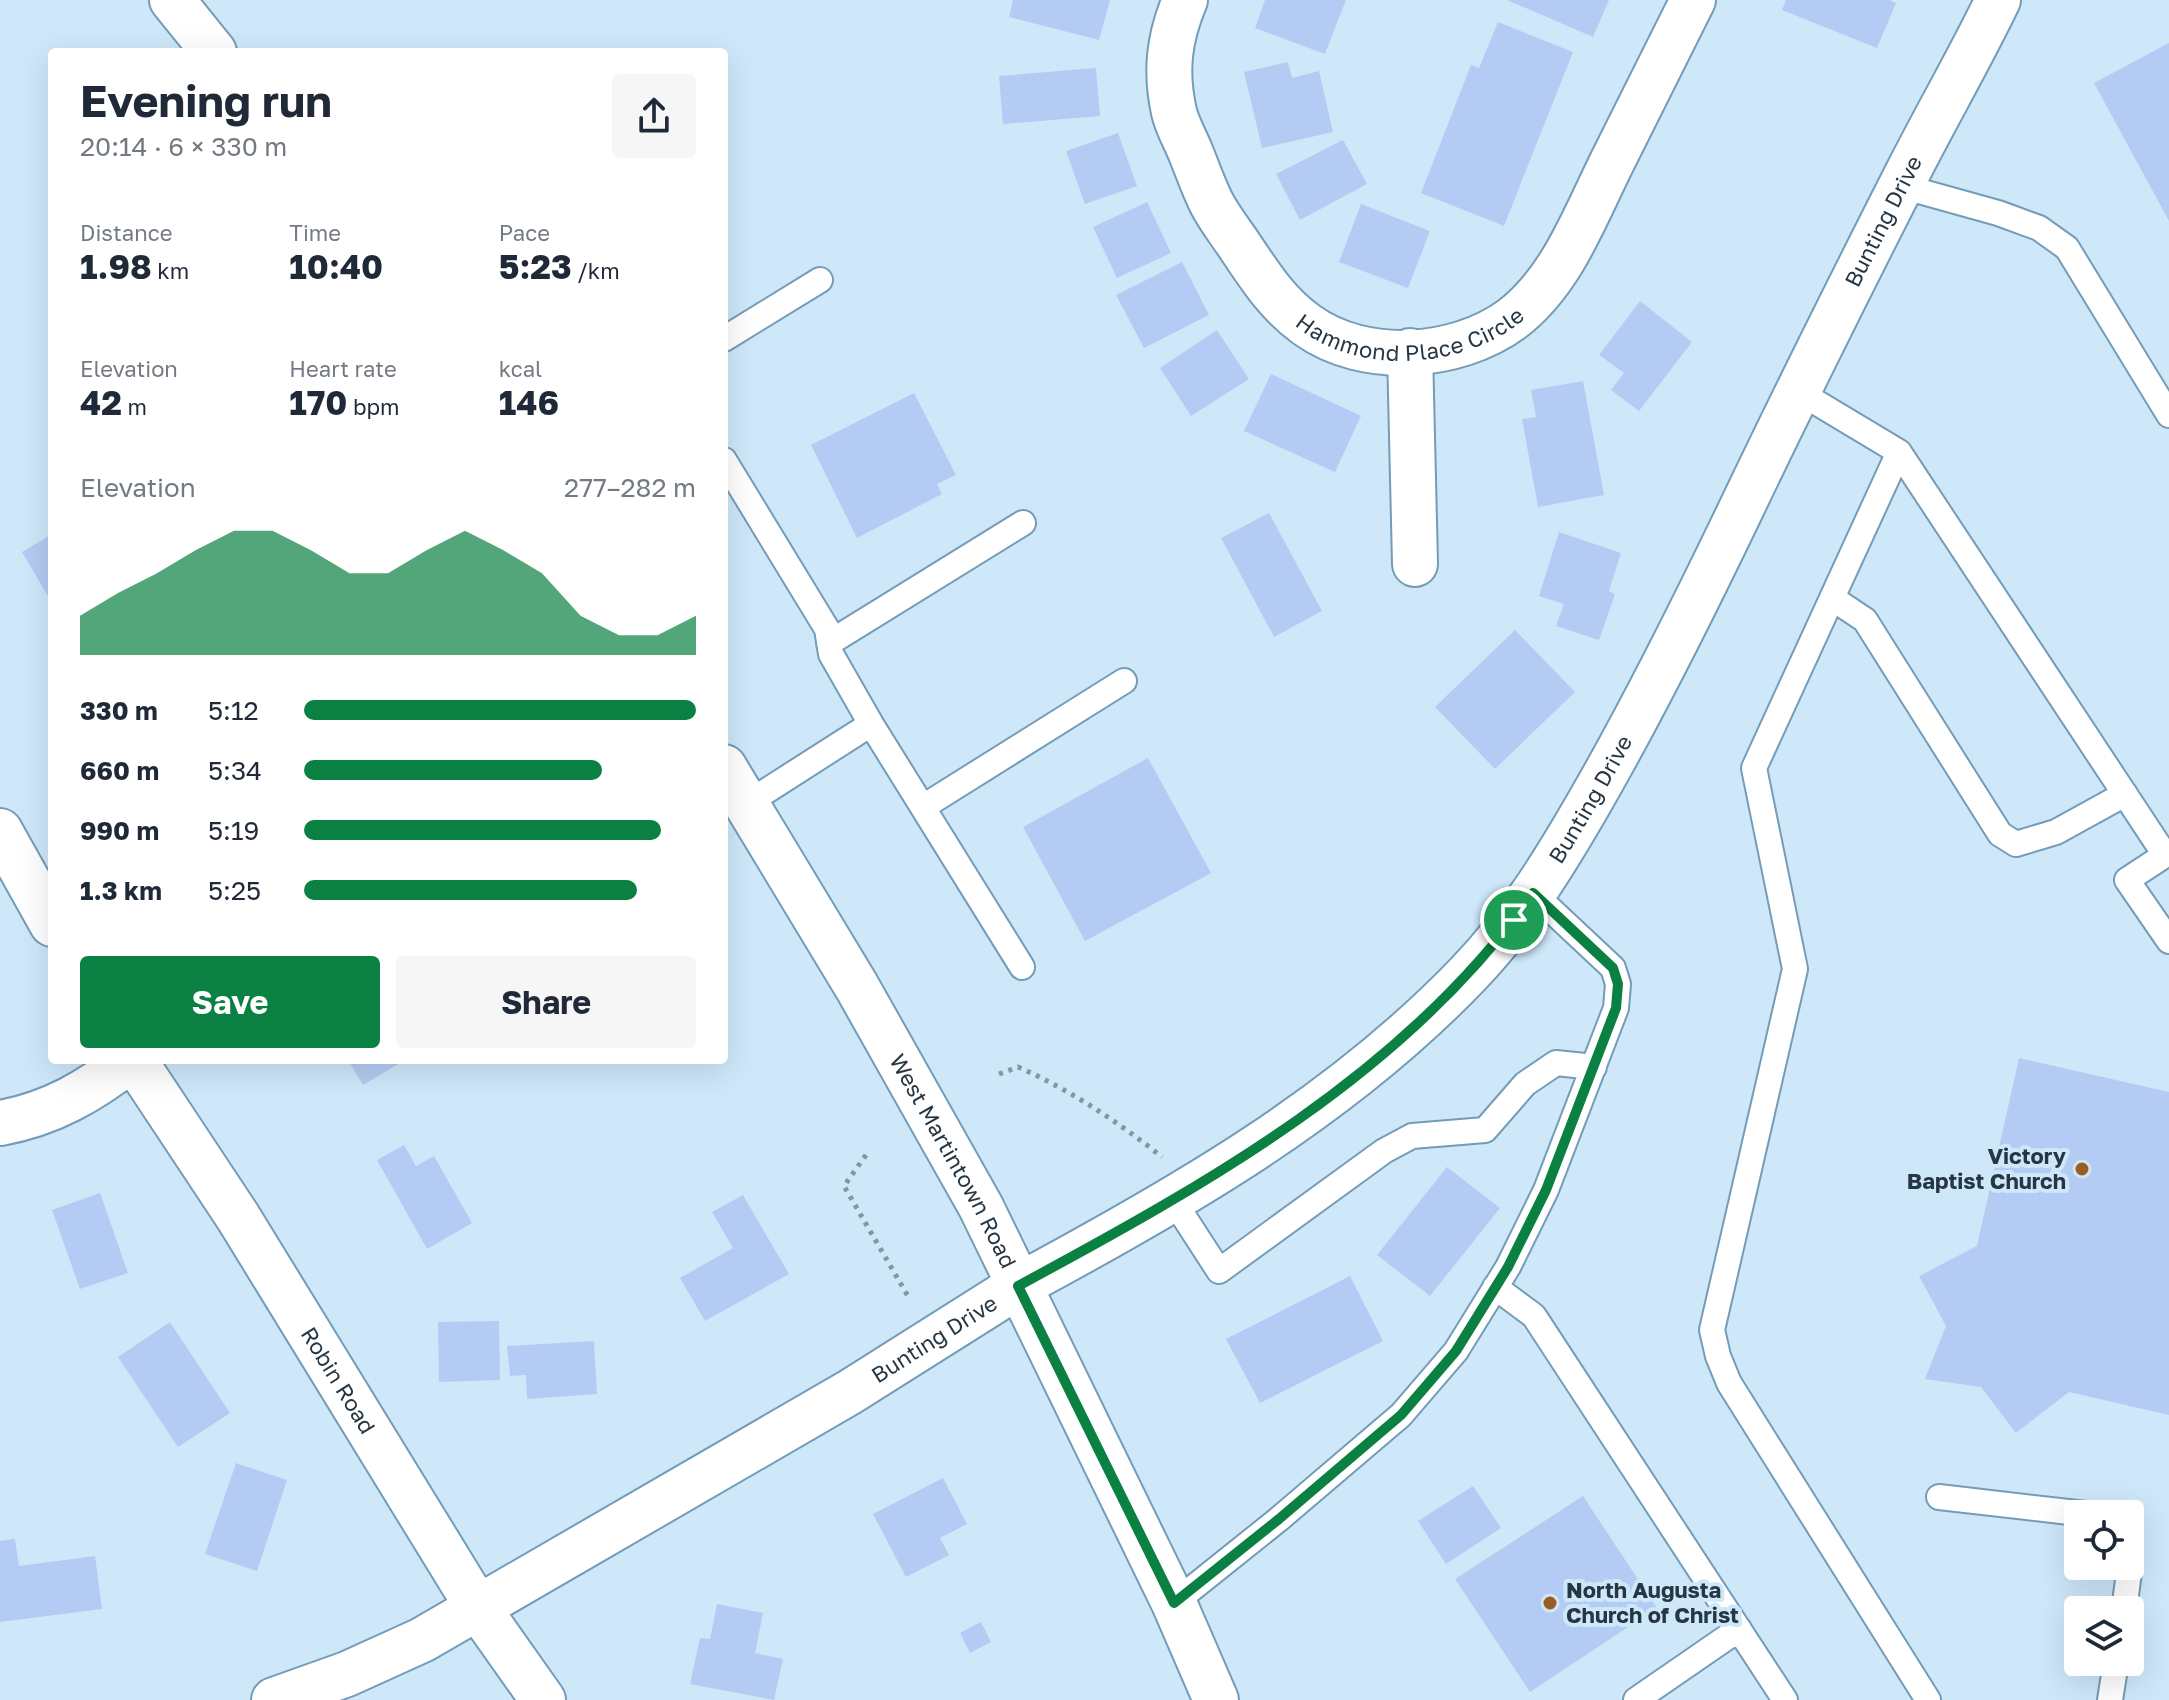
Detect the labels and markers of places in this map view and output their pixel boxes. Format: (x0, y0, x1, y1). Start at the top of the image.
pin (1480, 886, 1548, 954)
place label: Victory Baptist Church (1907, 1142, 2066, 1194)
marker: Victory Baptist Church (2073, 1160, 2091, 1178)
place label: North Augusta Church of Christ (1566, 1576, 1739, 1628)
marker: North Augusta Church of Christ (1541, 1594, 1559, 1612)

